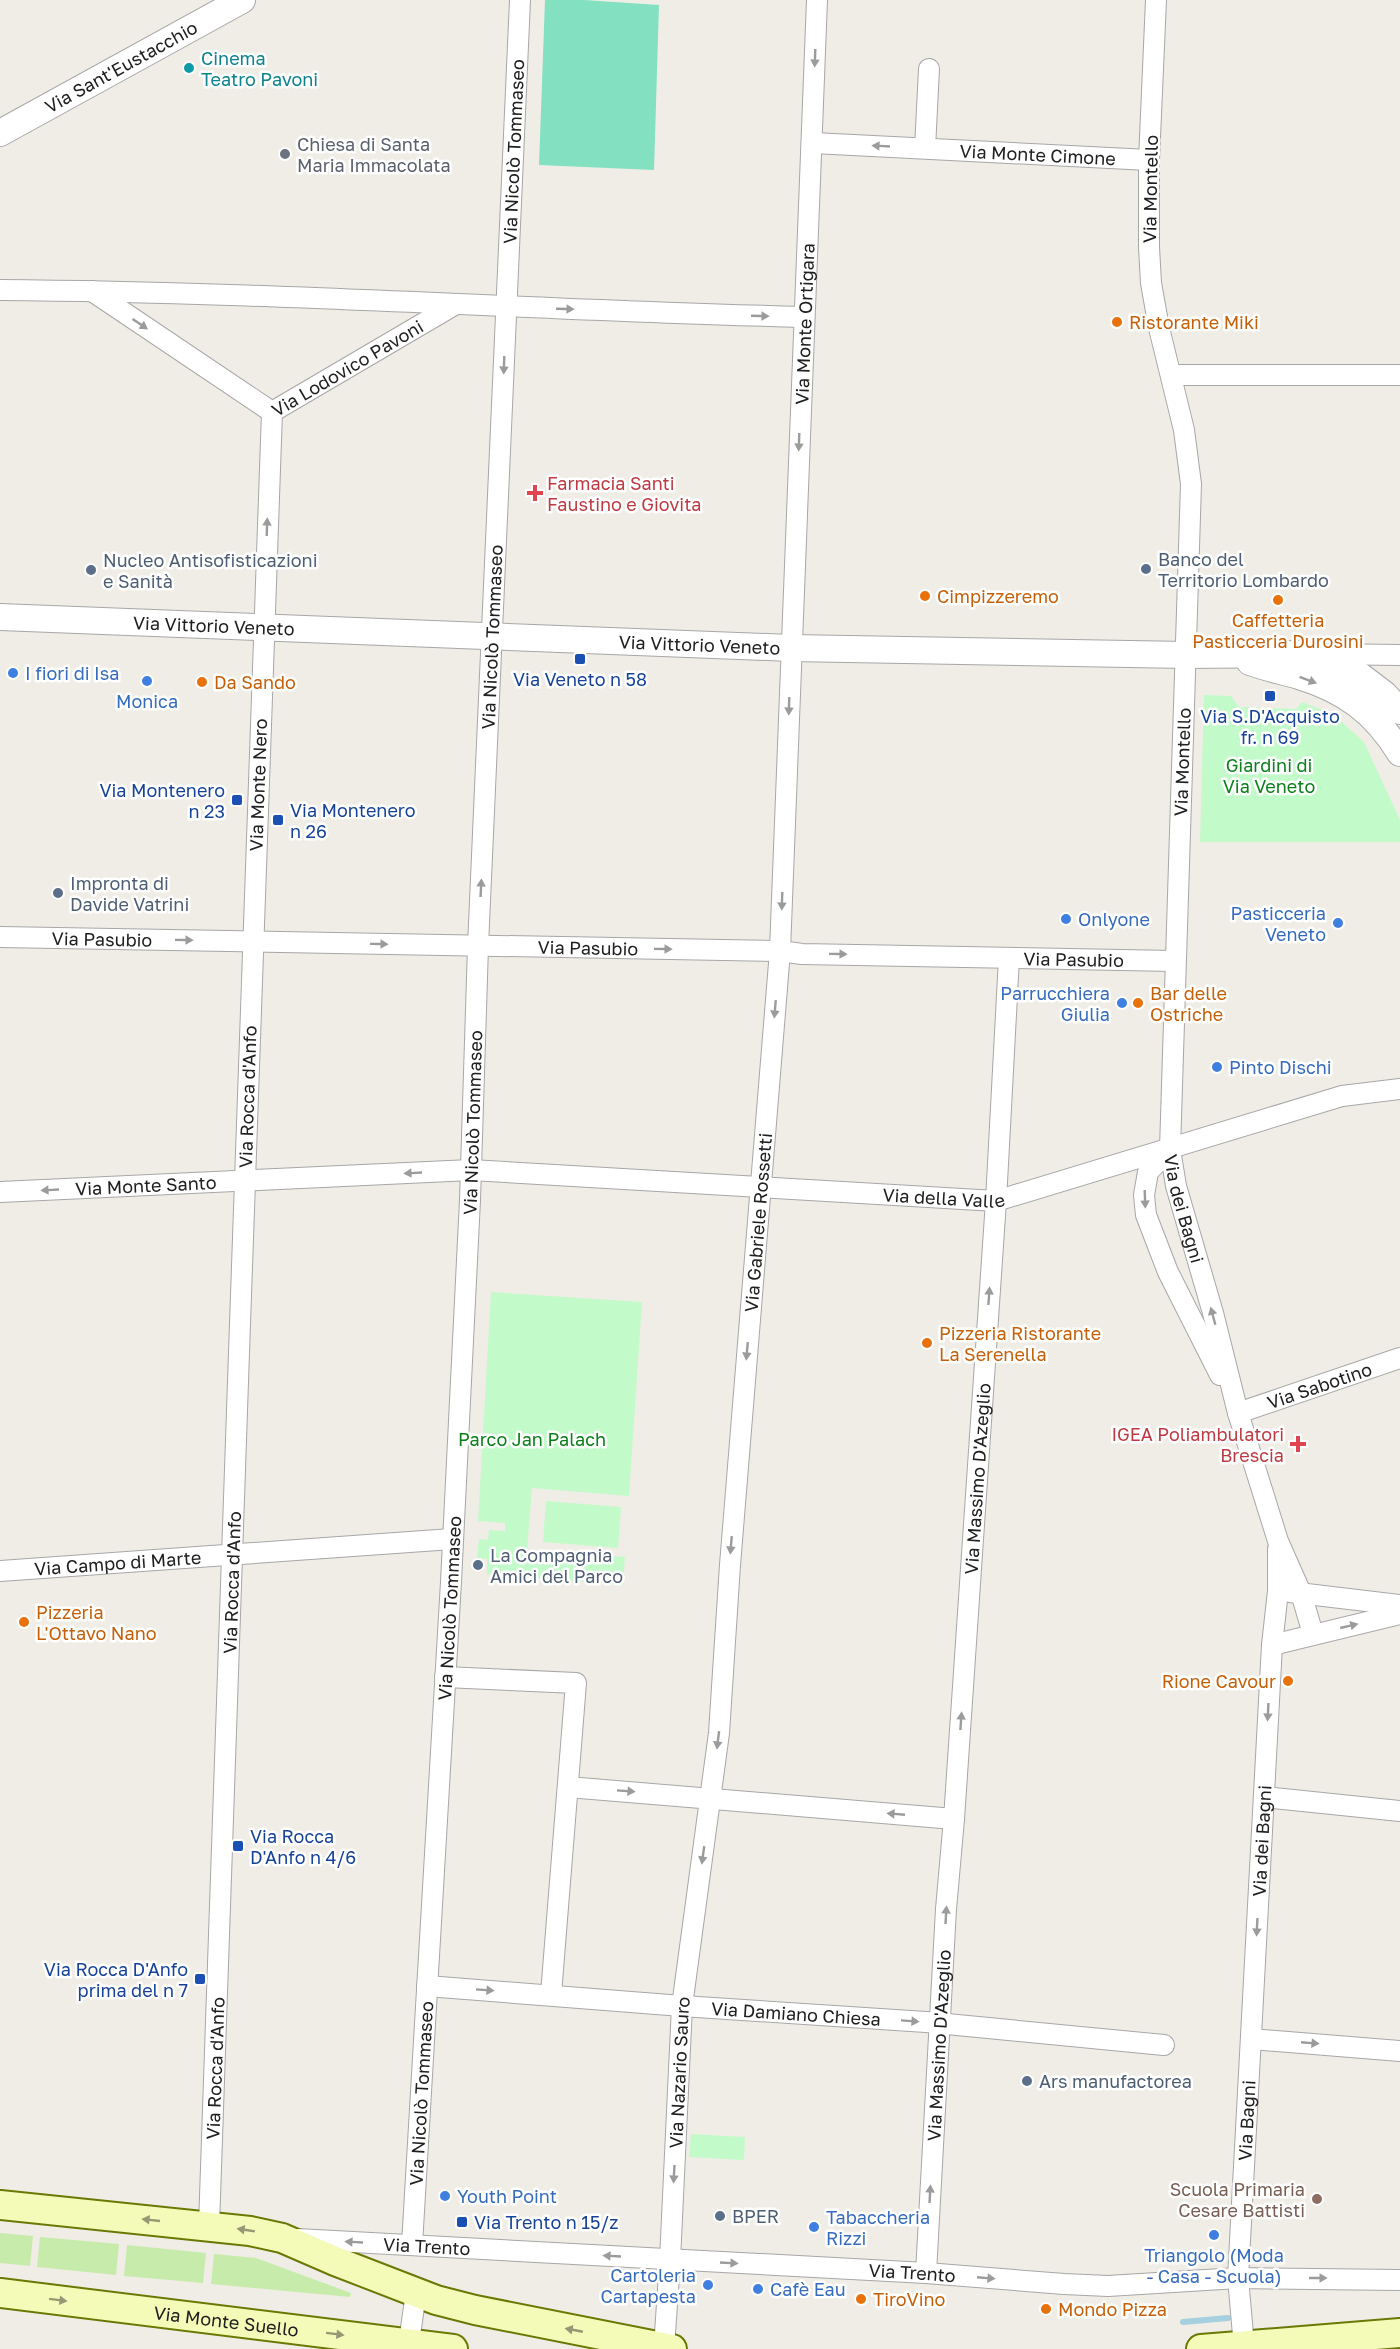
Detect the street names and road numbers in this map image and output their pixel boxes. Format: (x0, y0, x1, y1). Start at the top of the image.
street label: Via Sant'Eustacchio (41, 16, 201, 117)
street label: Via Nicolò Tommaseo (498, 59, 528, 244)
street label: Via Montello (1138, 135, 1162, 243)
street label: Via Monte Cimone (959, 139, 1116, 169)
street label: Via Monte Ortigara (790, 243, 819, 405)
street label: Via Lodovico Pavoni (267, 315, 427, 421)
street label: Via Nicolò Tommaseo (477, 544, 507, 730)
street label: Via Vittorio Veneto (133, 611, 295, 640)
street label: Via Vittorio Veneto (618, 630, 781, 659)
street label: Via Montello (1169, 707, 1195, 817)
street label: Via Monte Nero (244, 718, 271, 852)
street label: Via Pasubio (52, 927, 152, 951)
street label: Via Pasubio (537, 936, 638, 959)
street label: Via Pasubio (1023, 947, 1124, 971)
street label: Via Rocca d'Anfo (234, 1025, 261, 1168)
street label: Via Nicolò Tommaseo (458, 1030, 486, 1216)
street label: Via Gabriele Rossetti (740, 1132, 776, 1313)
street label: Via dei Bagni (1160, 1153, 1209, 1266)
street label: Via Monte Santo (75, 1171, 217, 1199)
street label: Via della Valle (882, 1183, 1008, 1212)
street label: Via Sabotino (1264, 1357, 1375, 1413)
street label: Via Massimo D'Azeglio (960, 1382, 995, 1575)
street label: Via Rocca d'Anfo (218, 1511, 245, 1654)
street label: Via Nicolò Tommaseo (433, 1515, 465, 1701)
street label: Via Campo di Marte (33, 1546, 202, 1580)
street label: Via dei Bagni (1248, 1785, 1275, 1897)
street label: Via Massimo D'Azeglio (922, 1949, 955, 2142)
street label: Via Nazario Sauro (664, 1995, 694, 2149)
street label: Via Rocca d'Anfo (201, 1996, 229, 2140)
street label: Via Damiano Chiesa (710, 1997, 882, 2030)
street label: Via Nicolò Tommaseo (405, 2000, 437, 2186)
street label: Via Bagni (1233, 2080, 1260, 2161)
street label: Via Trento (383, 2233, 471, 2259)
street label: Via Trento (868, 2259, 957, 2286)
street label: Via Monte Suello (153, 2301, 300, 2341)

